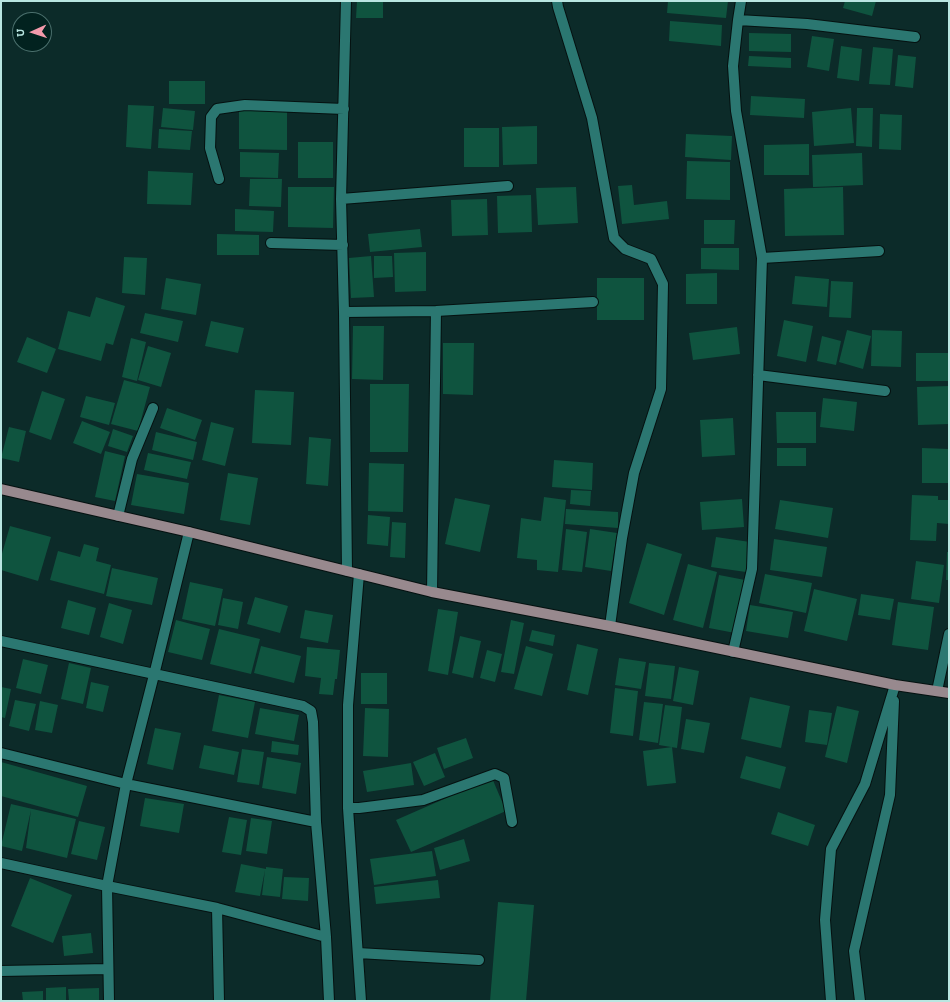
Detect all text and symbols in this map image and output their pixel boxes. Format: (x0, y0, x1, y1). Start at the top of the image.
north arrow (12, 12, 52, 52)
text: U (14, 28, 27, 37)

